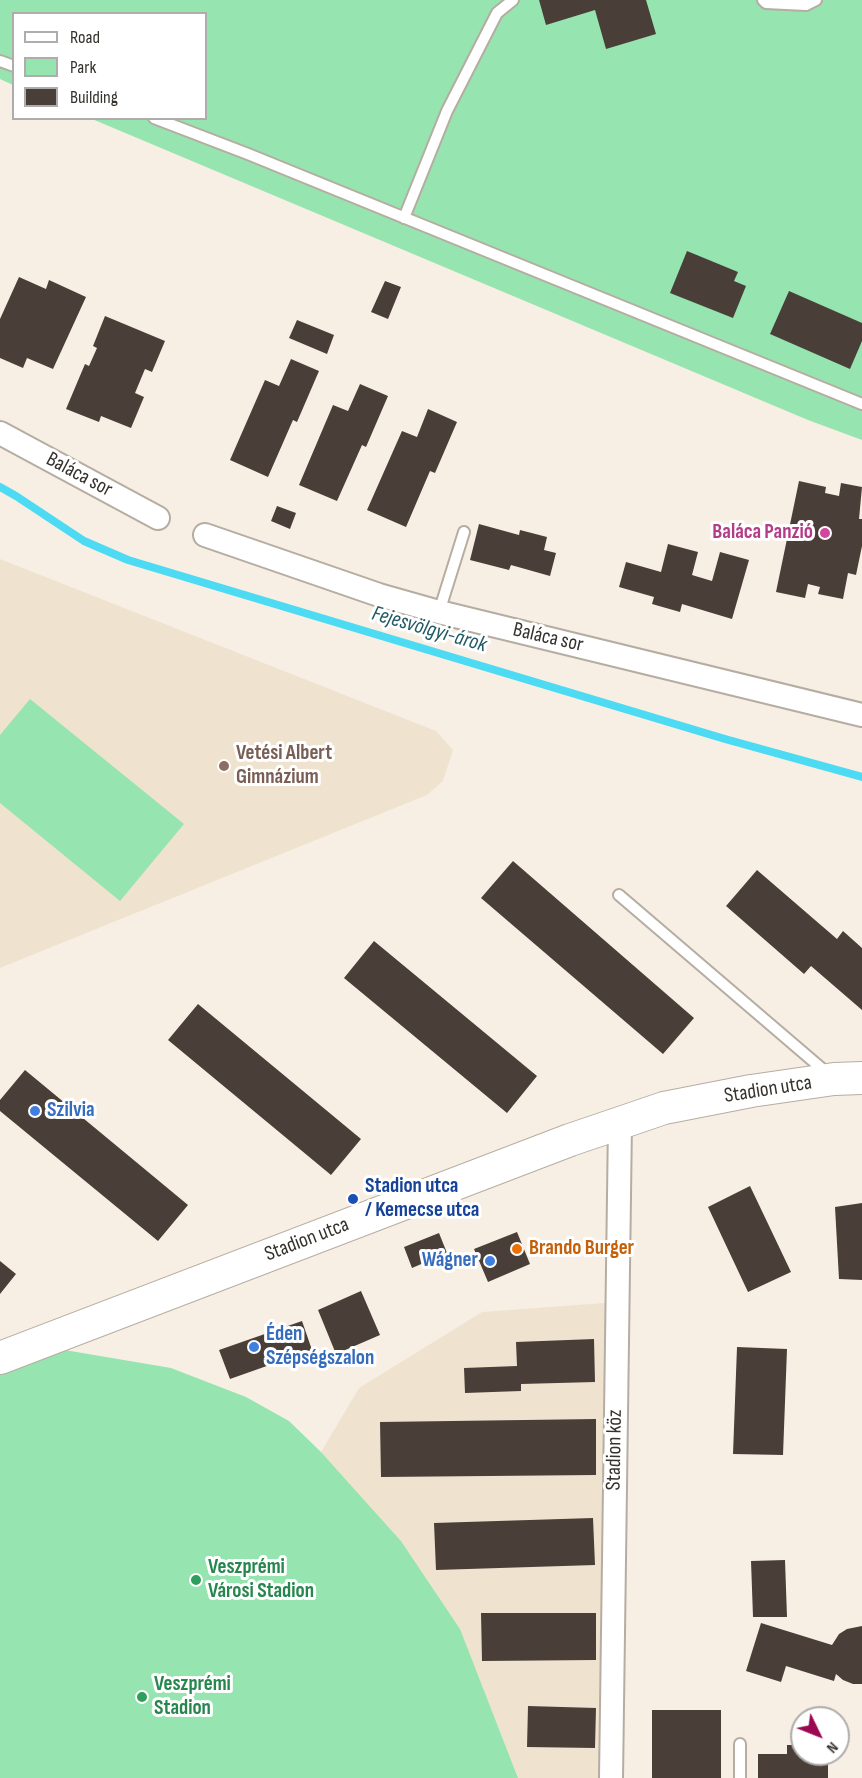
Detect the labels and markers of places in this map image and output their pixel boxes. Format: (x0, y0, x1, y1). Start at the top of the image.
place label: Baláca Panzió (712, 520, 813, 546)
marker: Baláca Panzió (818, 526, 832, 540)
place label: Vetési Albert Gimnázium (236, 741, 332, 791)
marker: Vetési Albert Gimnázium (217, 759, 231, 773)
place label: Szilvia (47, 1098, 95, 1124)
marker: Szilvia (28, 1104, 42, 1118)
place label: Stadion utca / Kemecse utca (365, 1174, 479, 1224)
marker: Stadion utca / Kemecse utca (346, 1192, 360, 1206)
place label: Brando Burger (529, 1236, 634, 1262)
marker: Brando Burger (510, 1242, 524, 1256)
place label: Wágner (422, 1248, 478, 1274)
marker: Wágner (483, 1254, 497, 1268)
place label: Éden Szépségszalon (266, 1322, 374, 1372)
marker: Éden Szépségszalon (247, 1340, 261, 1354)
place label: Veszprémi Városi Stadion (208, 1555, 314, 1605)
marker: Veszprémi Városi Stadion (189, 1573, 203, 1587)
place label: Veszprémi Stadion (154, 1672, 231, 1722)
marker: Veszprémi Stadion (135, 1690, 149, 1704)

